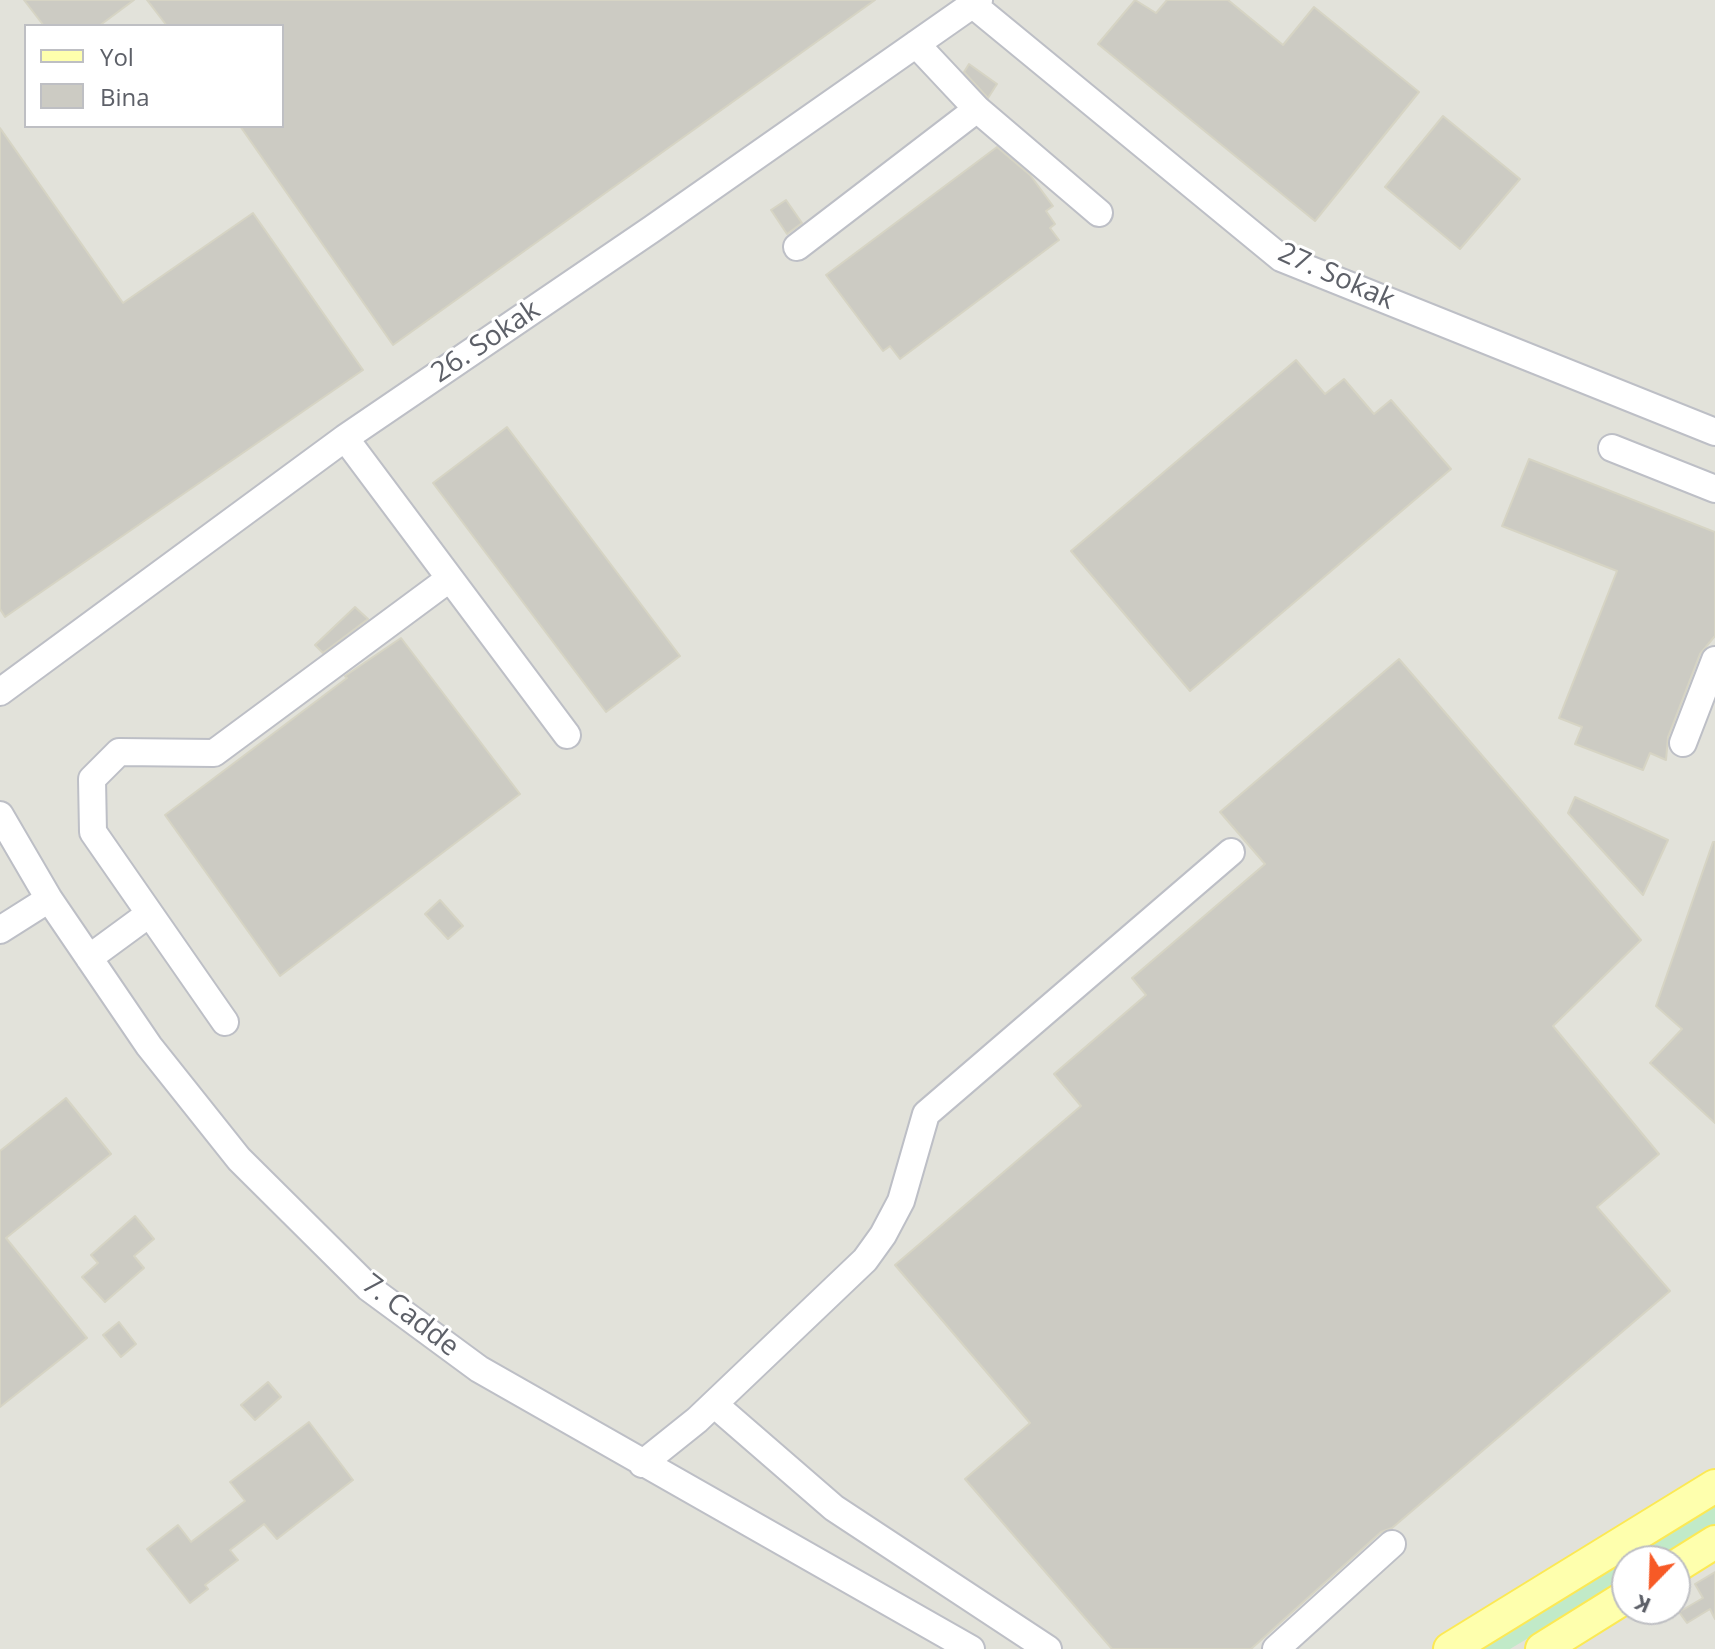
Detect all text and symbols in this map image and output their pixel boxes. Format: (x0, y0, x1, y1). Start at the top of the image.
legend (24, 24, 284, 128)
text: Yol (100, 40, 134, 73)
text: Bina (100, 80, 150, 113)
street label: 27. Sokak (1273, 236, 1399, 318)
street label: 26. Sokak (425, 293, 547, 391)
street label: 7. Cadde (355, 1268, 465, 1364)
north arrow (1611, 1545, 1691, 1625)
text: K (1630, 1589, 1655, 1622)

